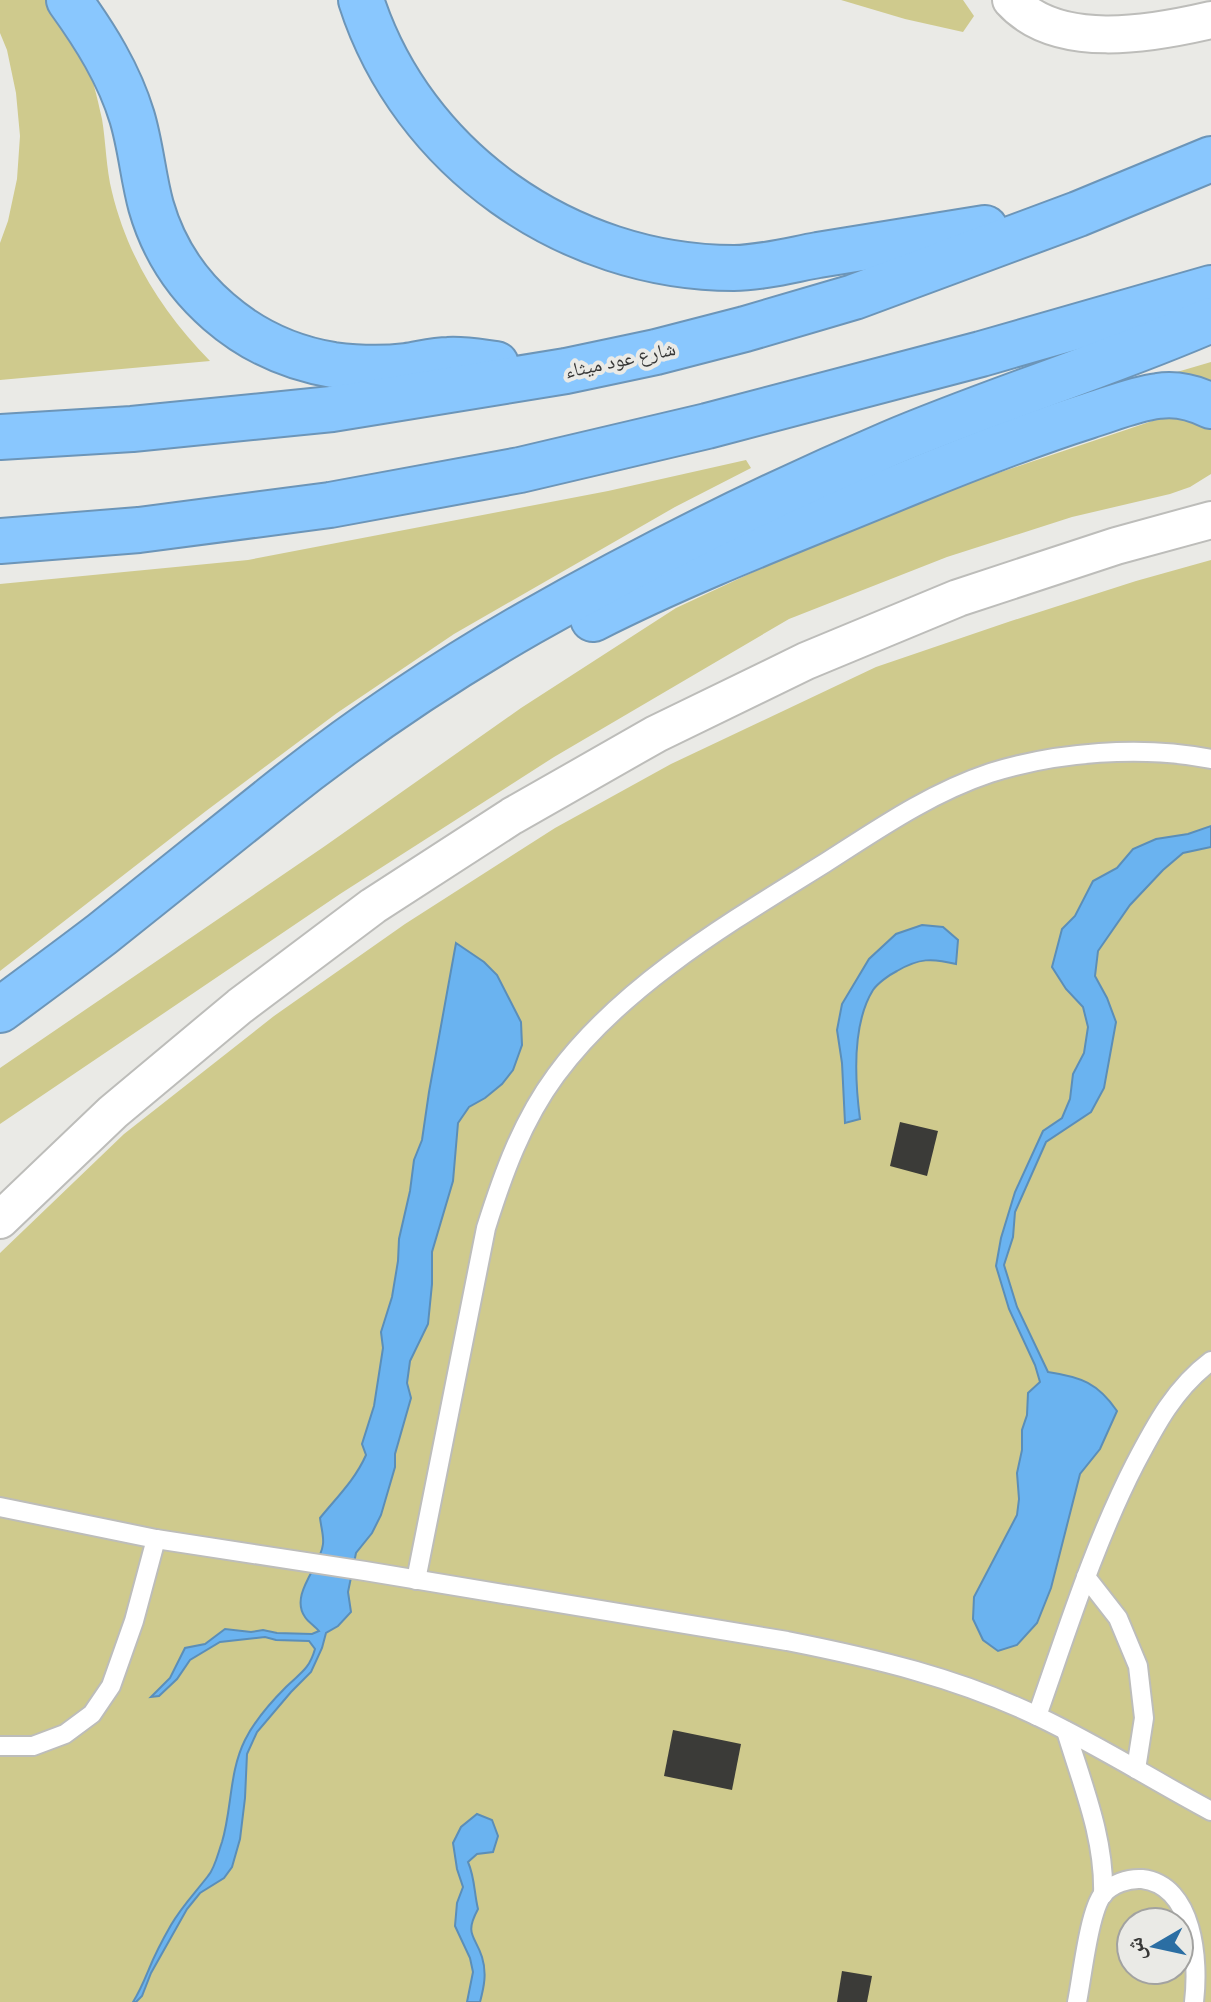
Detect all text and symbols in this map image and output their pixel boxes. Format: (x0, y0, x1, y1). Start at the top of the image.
street label: شارع عود ميثاء (562, 334, 678, 384)
north arrow (1115, 1906, 1195, 1986)
text: ش (1119, 1935, 1151, 1963)

